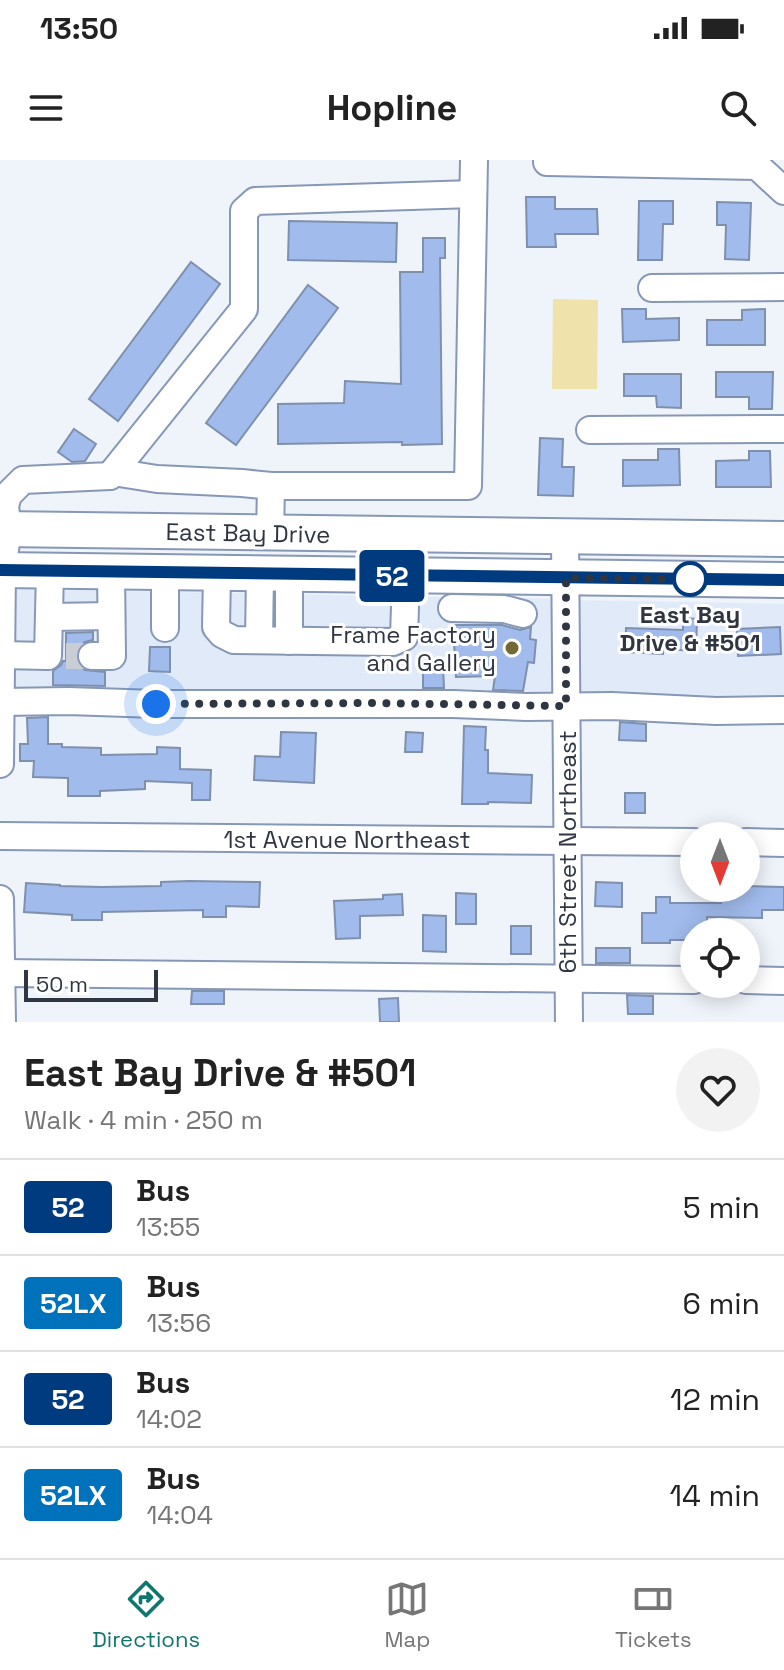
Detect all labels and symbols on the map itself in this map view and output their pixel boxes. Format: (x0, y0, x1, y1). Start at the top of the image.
street label: East Bay Drive (165, 516, 331, 550)
line badge: 52 (356, 550, 428, 602)
marker: East Bay Drive & #501 (673, 562, 707, 596)
place label: East Bay Drive & #501 (620, 599, 760, 658)
place label: Frame Factory and Gallery (330, 619, 496, 678)
marker: Frame Factory and Gallery (503, 639, 521, 657)
your location (136, 684, 176, 724)
street label: 6th Street Northeast (552, 730, 583, 974)
north arrow (680, 822, 760, 902)
street label: 1st Avenue Northeast (223, 824, 471, 855)
scale bar (24, 966, 158, 1002)

